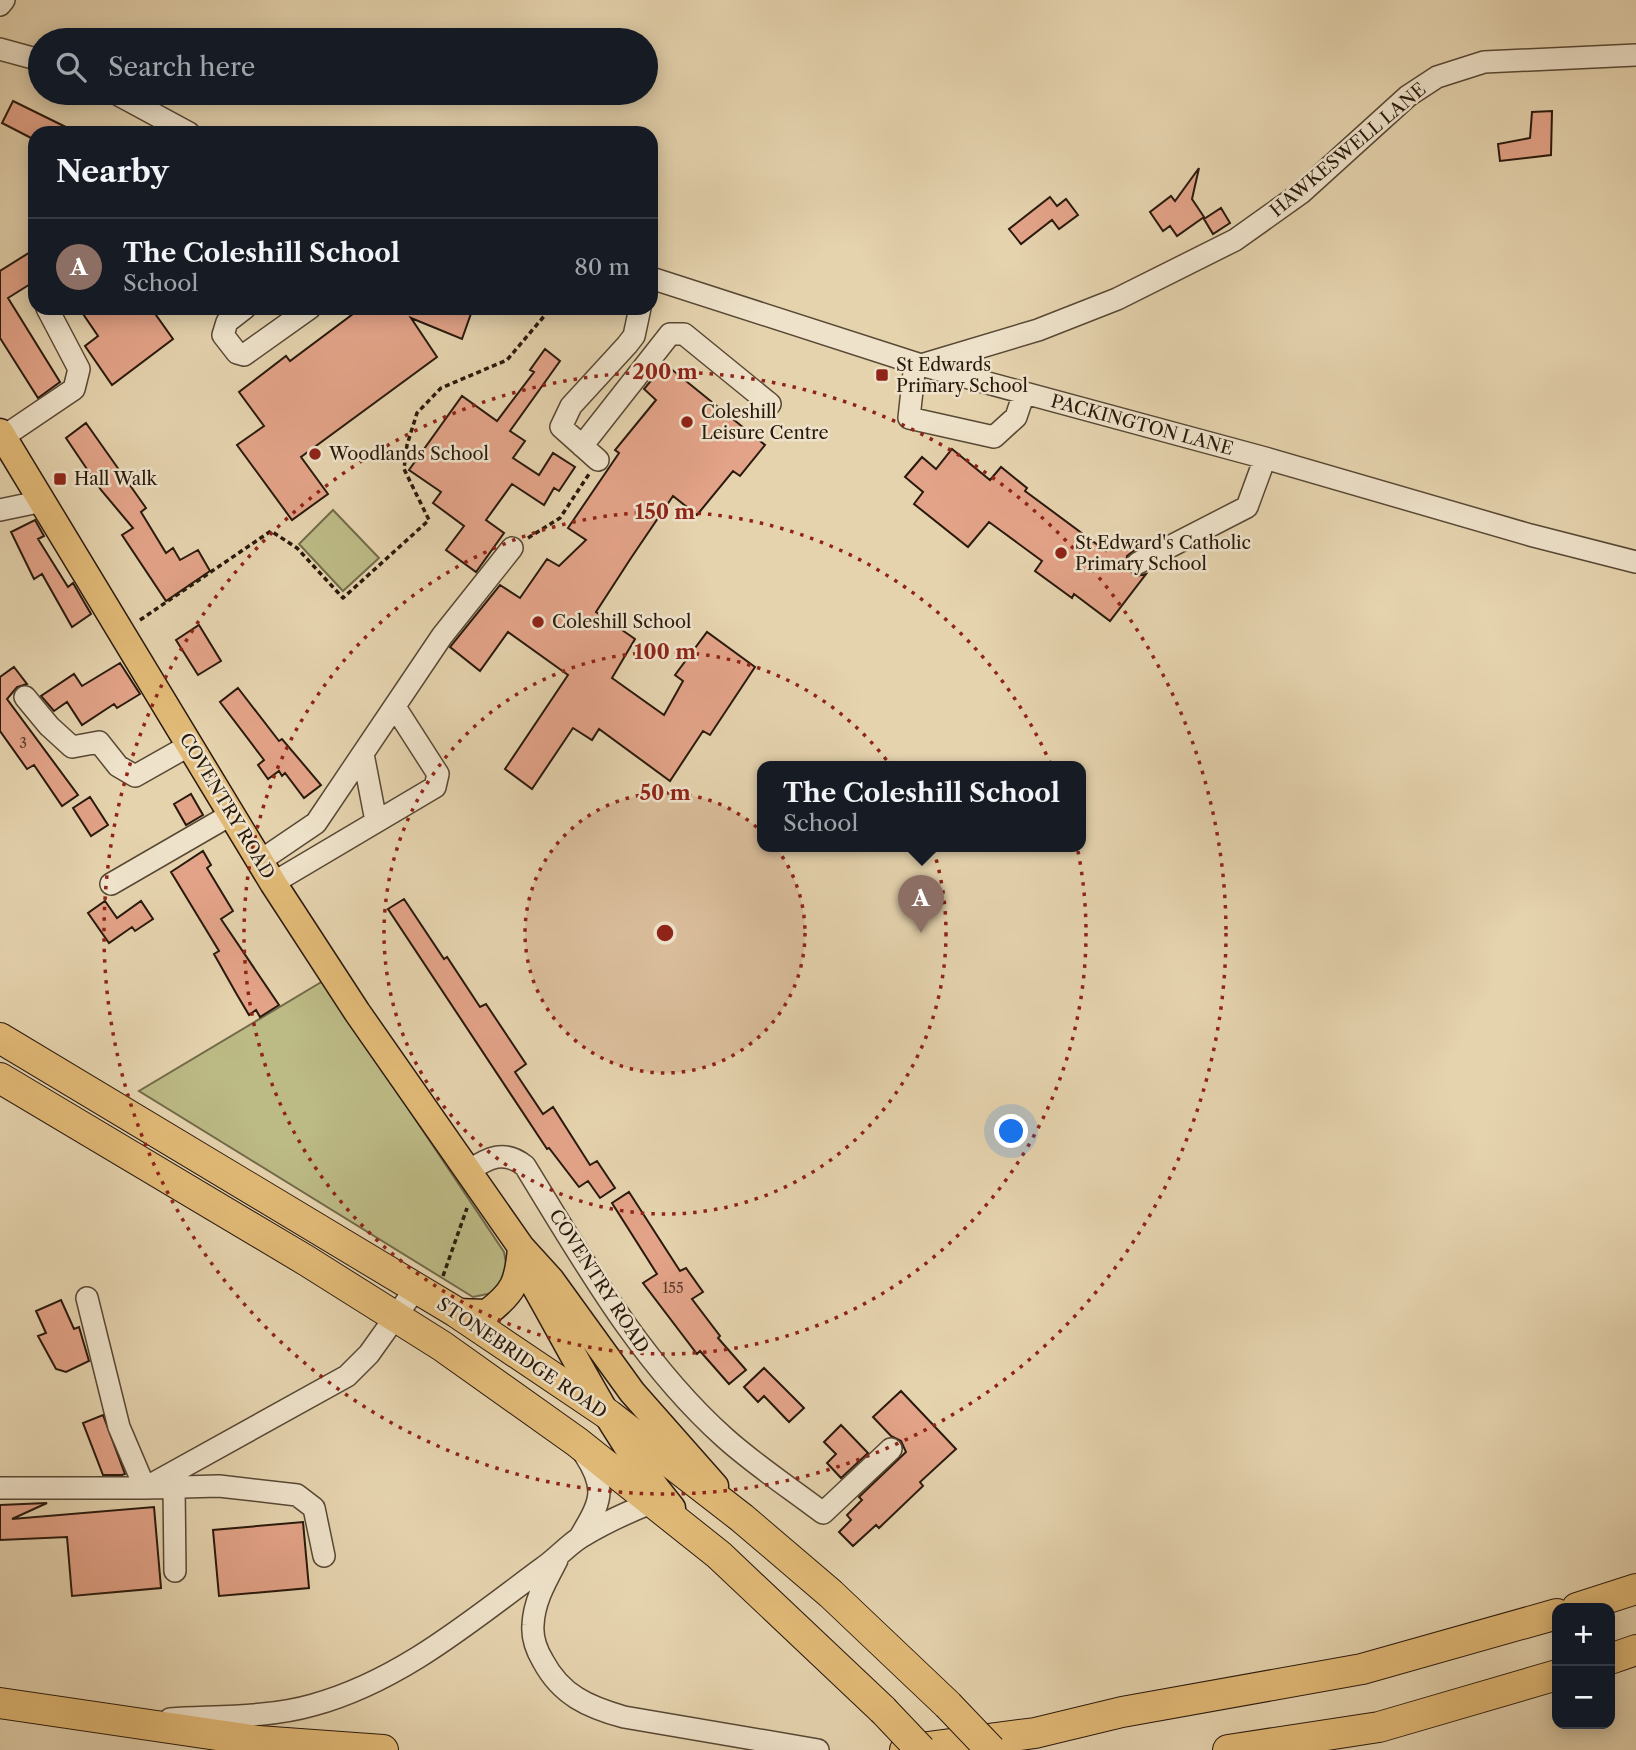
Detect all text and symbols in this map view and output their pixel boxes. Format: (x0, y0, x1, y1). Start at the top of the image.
search box (28, 28, 658, 105)
icon: search (52, 48, 90, 86)
text: Search here (108, 51, 255, 83)
street label: HAWKESWELL LANE (1266, 78, 1430, 222)
text: Nearby (56, 153, 169, 190)
text: The Coleshill School (123, 237, 400, 269)
text: A (70, 253, 88, 281)
text: 80 m (574, 253, 630, 281)
text: School (123, 269, 198, 297)
place label: St Edwards Primary School (896, 354, 1028, 397)
text: 200 m (632, 359, 698, 384)
marker: St Edwards Primary School (874, 367, 890, 383)
street label: PACKINGTON LANE (1048, 390, 1236, 460)
place label: Coleshill Leisure Centre (701, 401, 829, 444)
marker: Coleshill Leisure Centre (679, 414, 695, 430)
place label: Woodlands School (328, 443, 489, 465)
marker: Woodlands School (307, 446, 323, 462)
place label: Hall Walk (74, 468, 159, 490)
marker: Hall Walk (52, 471, 68, 487)
text: 150 m (635, 499, 695, 524)
place label: St Edward's Catholic Primary School (1075, 532, 1251, 575)
marker: St Edward's Catholic Primary School (1053, 545, 1069, 561)
place label: Coleshill School (552, 611, 691, 633)
marker: Coleshill School (530, 614, 546, 630)
text: 100 m (634, 639, 696, 664)
street label: COVENTRY ROAD (175, 729, 279, 883)
house number: 3 (19, 734, 27, 752)
popup (757, 761, 1086, 852)
text: The Coleshill School (783, 777, 1060, 809)
text: 50 m (639, 780, 691, 805)
text: School (783, 809, 858, 837)
pin: A (898, 875, 944, 933)
centre of rings (653, 921, 677, 945)
your location (994, 1114, 1028, 1148)
street label: COVENTRY ROAD (544, 1205, 654, 1357)
house number: 155 (662, 1279, 684, 1297)
street label: STONEBRIDGE ROAD (433, 1293, 611, 1423)
map controls (1552, 1603, 1615, 1729)
button: + (1552, 1603, 1615, 1666)
button: − (1552, 1666, 1615, 1729)

